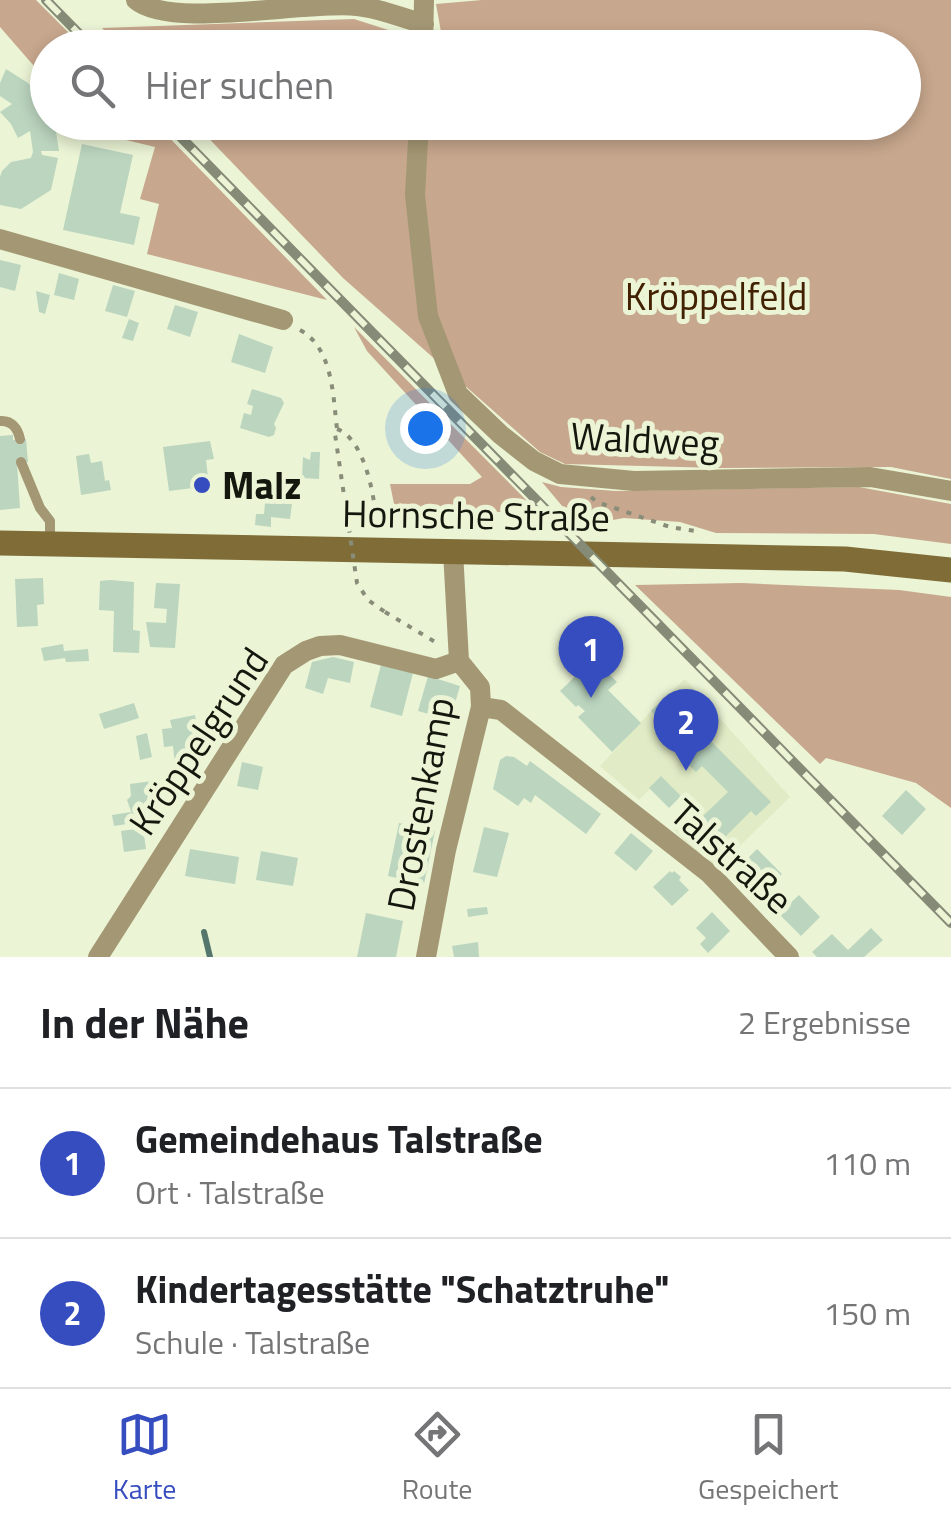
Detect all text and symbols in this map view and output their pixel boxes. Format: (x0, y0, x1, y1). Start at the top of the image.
search box (30, 30, 921, 140)
text: Hier suchen (145, 56, 334, 114)
icon: search (65, 58, 120, 113)
park label: Kröppelfeld (625, 267, 807, 325)
your location (400, 403, 451, 454)
street label: Waldweg (569, 406, 721, 472)
place label: Malz (222, 456, 302, 514)
marker: Malz (191, 474, 213, 496)
street label: Hornsche Straße (341, 484, 611, 546)
pin: 1 (558, 616, 624, 698)
street label: Kröppelgrund (114, 635, 282, 847)
pin: 2 (654, 688, 718, 771)
street label: Drostenkamp (371, 692, 469, 916)
street label: Talstraße (657, 785, 807, 927)
text: In der Nähe (40, 990, 249, 1054)
text: 2 Ergebnisse (738, 998, 911, 1046)
text: Gemeindehaus Talstraße (135, 1110, 543, 1168)
text: 1 (64, 1139, 81, 1187)
text: 110 m (823, 1139, 911, 1187)
text: Ort · Talstraße (135, 1168, 325, 1216)
text: Kindertagesstätte "Schatztruhe" (135, 1260, 670, 1318)
text: 2 (64, 1289, 81, 1337)
text: 150 m (823, 1289, 911, 1337)
text: Schule · Talstraße (135, 1318, 370, 1366)
tab: Karte (113, 1407, 176, 1510)
tab: Route (402, 1407, 472, 1510)
tab: Gespeichert (698, 1407, 838, 1510)

